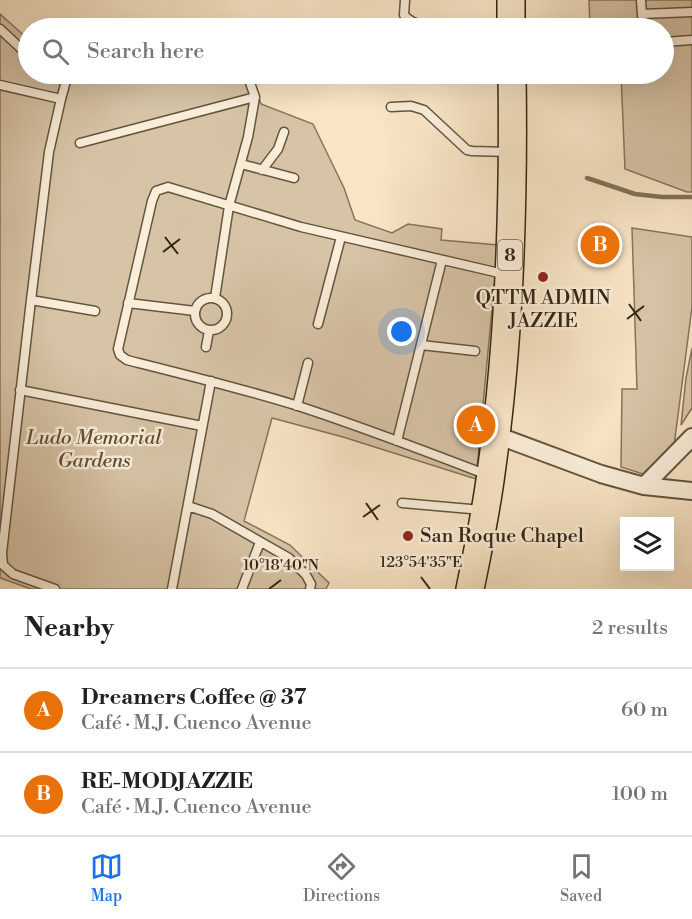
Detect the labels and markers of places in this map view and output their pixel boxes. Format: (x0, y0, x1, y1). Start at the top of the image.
pin: B (580, 222, 620, 268)
marker: QTTM ADMIN JAZZIE (536, 270, 550, 284)
place label: QTTM ADMIN JAZZIE (475, 286, 611, 334)
pin: A (456, 402, 496, 448)
place label: San Roque Chapel (420, 524, 584, 549)
marker: San Roque Chapel (401, 529, 415, 543)

